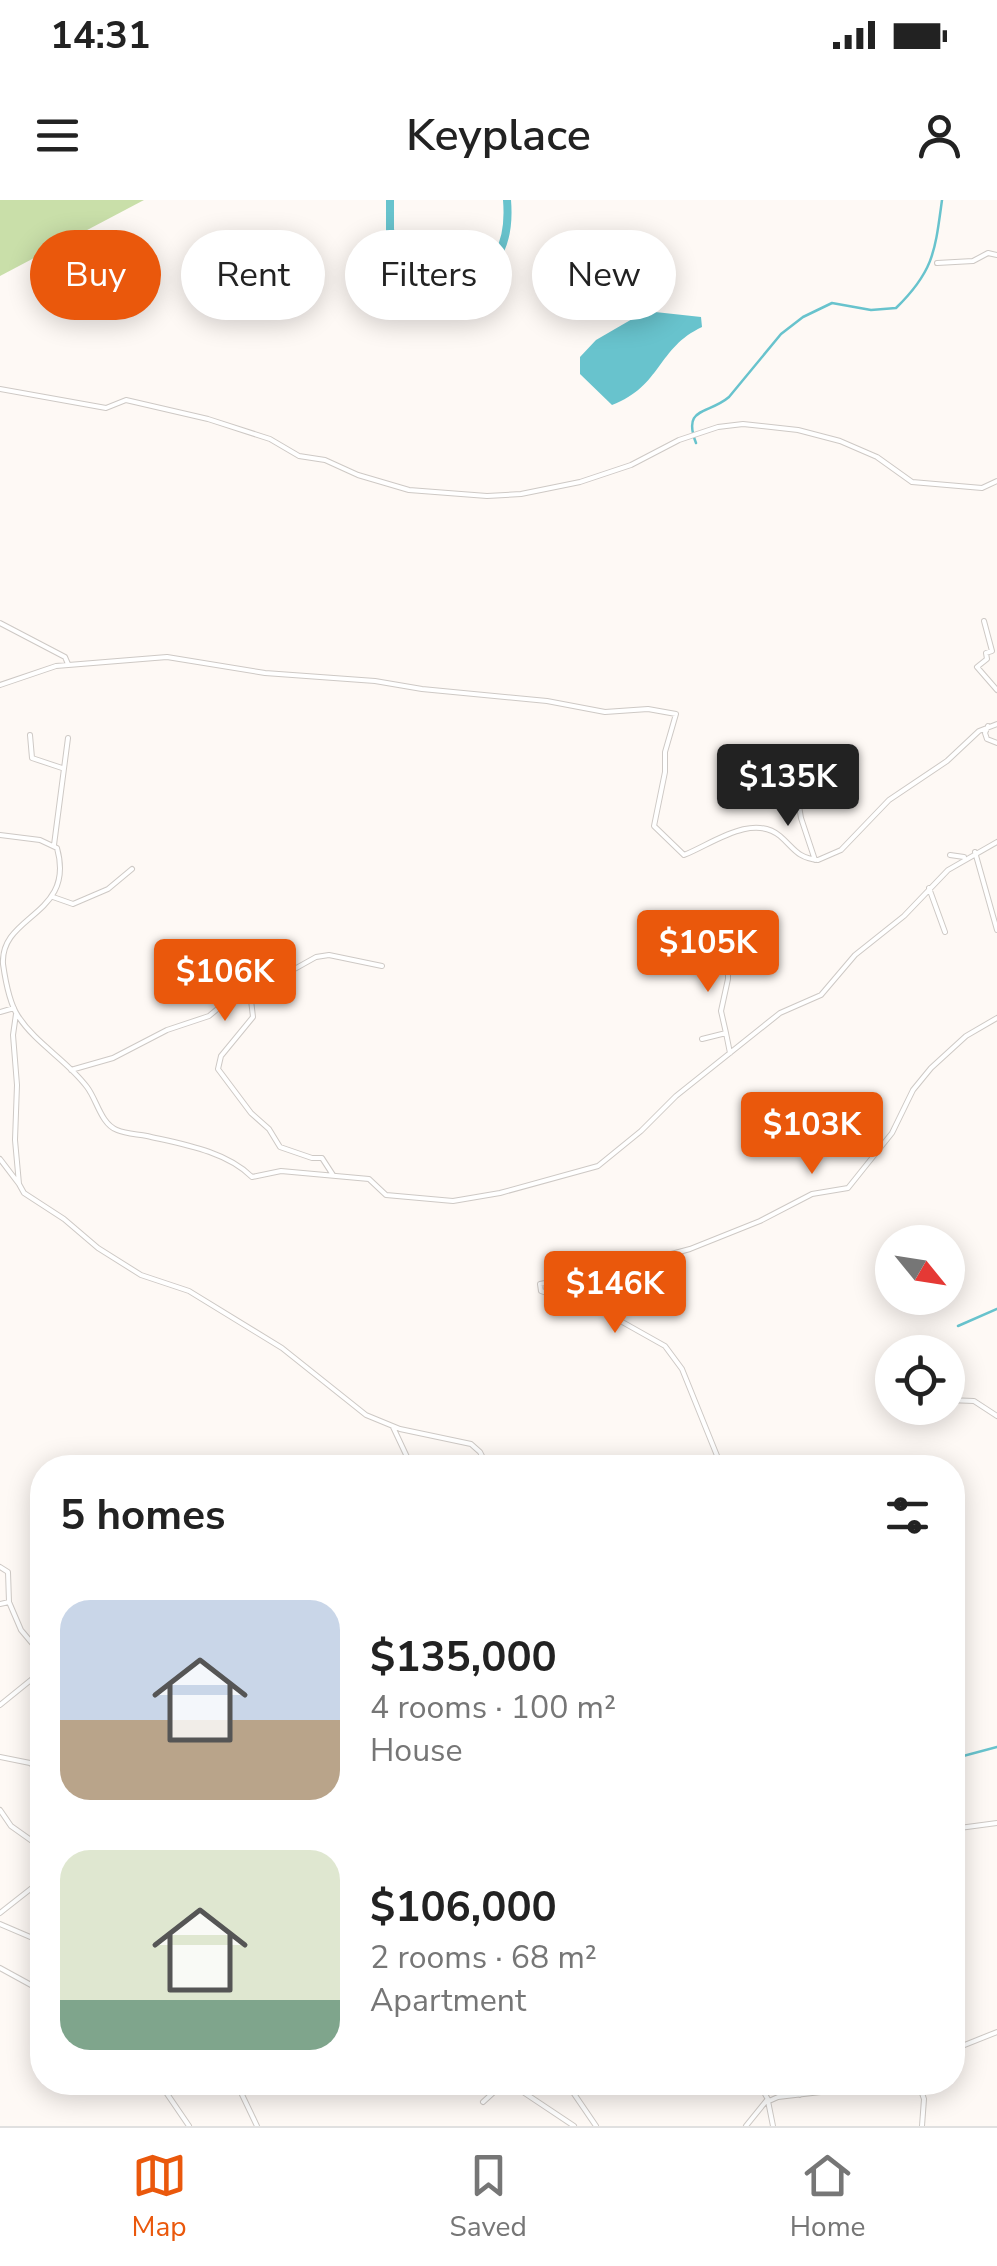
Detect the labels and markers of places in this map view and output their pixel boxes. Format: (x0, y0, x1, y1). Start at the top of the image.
pin: $135K (718, 744, 858, 829)
pin: $105K (638, 910, 778, 995)
pin: $106K (155, 939, 295, 1024)
pin: $103K (742, 1092, 882, 1177)
pin: $146K (545, 1251, 685, 1336)

